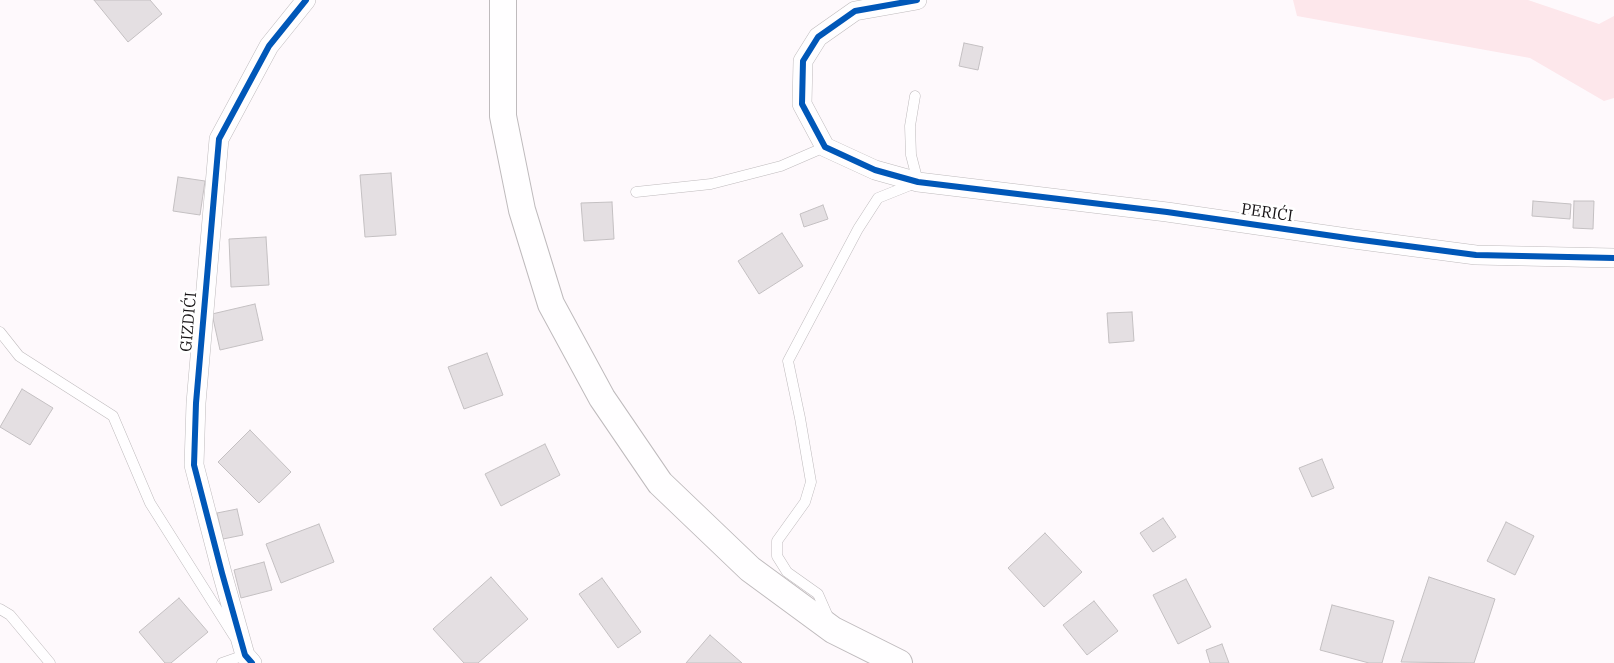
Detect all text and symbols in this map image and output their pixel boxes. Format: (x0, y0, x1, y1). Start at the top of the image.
street label: PERIĆI (1240, 200, 1294, 226)
street label: GIZDIĆI (177, 291, 201, 353)

